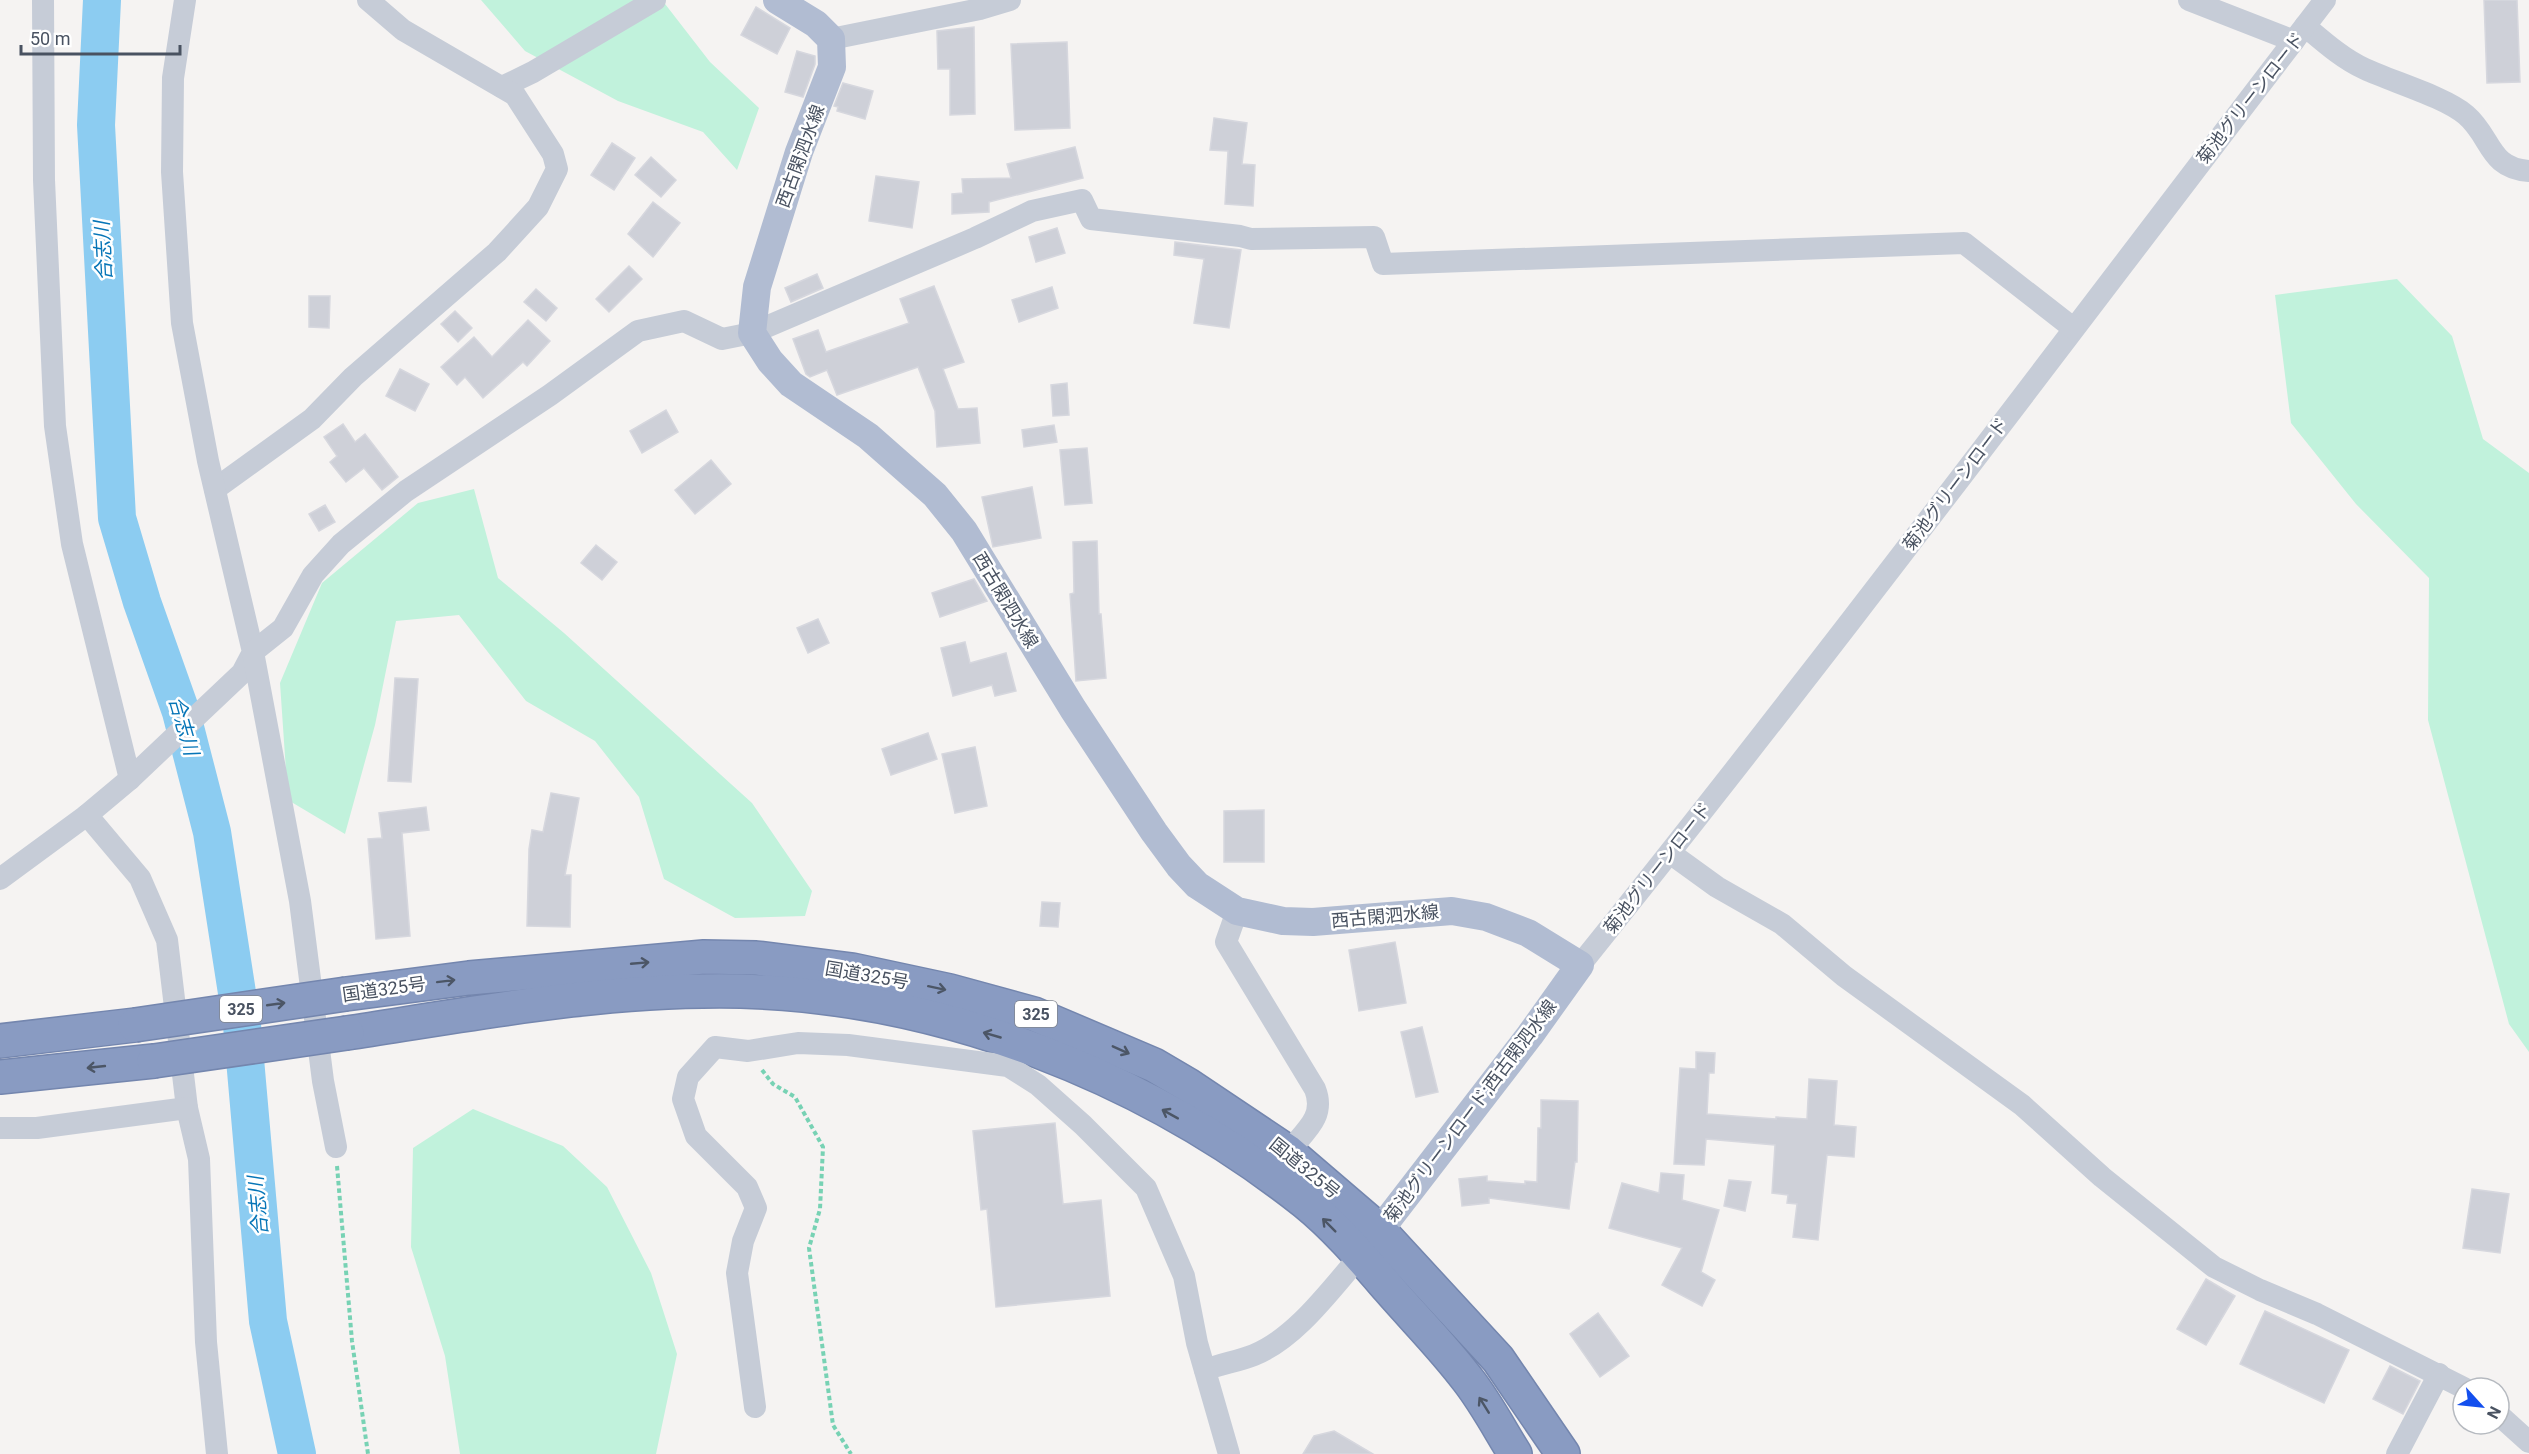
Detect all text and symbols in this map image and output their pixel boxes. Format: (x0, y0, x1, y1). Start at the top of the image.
scale bar (21, 18, 180, 56)
text: 50 m (30, 28, 70, 49)
street label: 菊池グリーンロード (2192, 28, 2308, 168)
street label: 西古閑泗水線 (772, 102, 828, 210)
water label: 合志川 (89, 218, 117, 282)
street label: 菊池グリーンロード (1898, 413, 2012, 555)
street label: 西古閑泗水線 (969, 548, 1043, 652)
water label: 合志川 (164, 694, 204, 760)
street label: 菊池グリーンロード (1599, 798, 1715, 938)
street label: 西古閑泗水線 (1330, 901, 1440, 931)
one-way arrow (629, 957, 649, 968)
street label: 国道325号 (824, 957, 910, 993)
street label: 国道325号 (341, 973, 427, 1005)
one-way arrow (435, 975, 455, 986)
one-way arrow (927, 983, 946, 994)
road number: 325 (220, 996, 262, 1022)
street label: 菊池グリーンロード;西古閑泗水線 (1379, 996, 1561, 1226)
one-way arrow (266, 998, 286, 1009)
road number: 325 (1015, 1001, 1057, 1027)
one-way arrow (983, 1029, 1002, 1040)
one-way arrow (1112, 1045, 1130, 1057)
one-way arrow (86, 1062, 106, 1073)
one-way arrow (1162, 1107, 1179, 1119)
street label: 国道325号 (1266, 1133, 1344, 1203)
water label: 合志川 (243, 1173, 273, 1237)
one-way arrow (1322, 1218, 1337, 1233)
north arrow (2451, 1376, 2511, 1436)
one-way arrow (1477, 1396, 1490, 1413)
text: N (2483, 1403, 2505, 1422)

